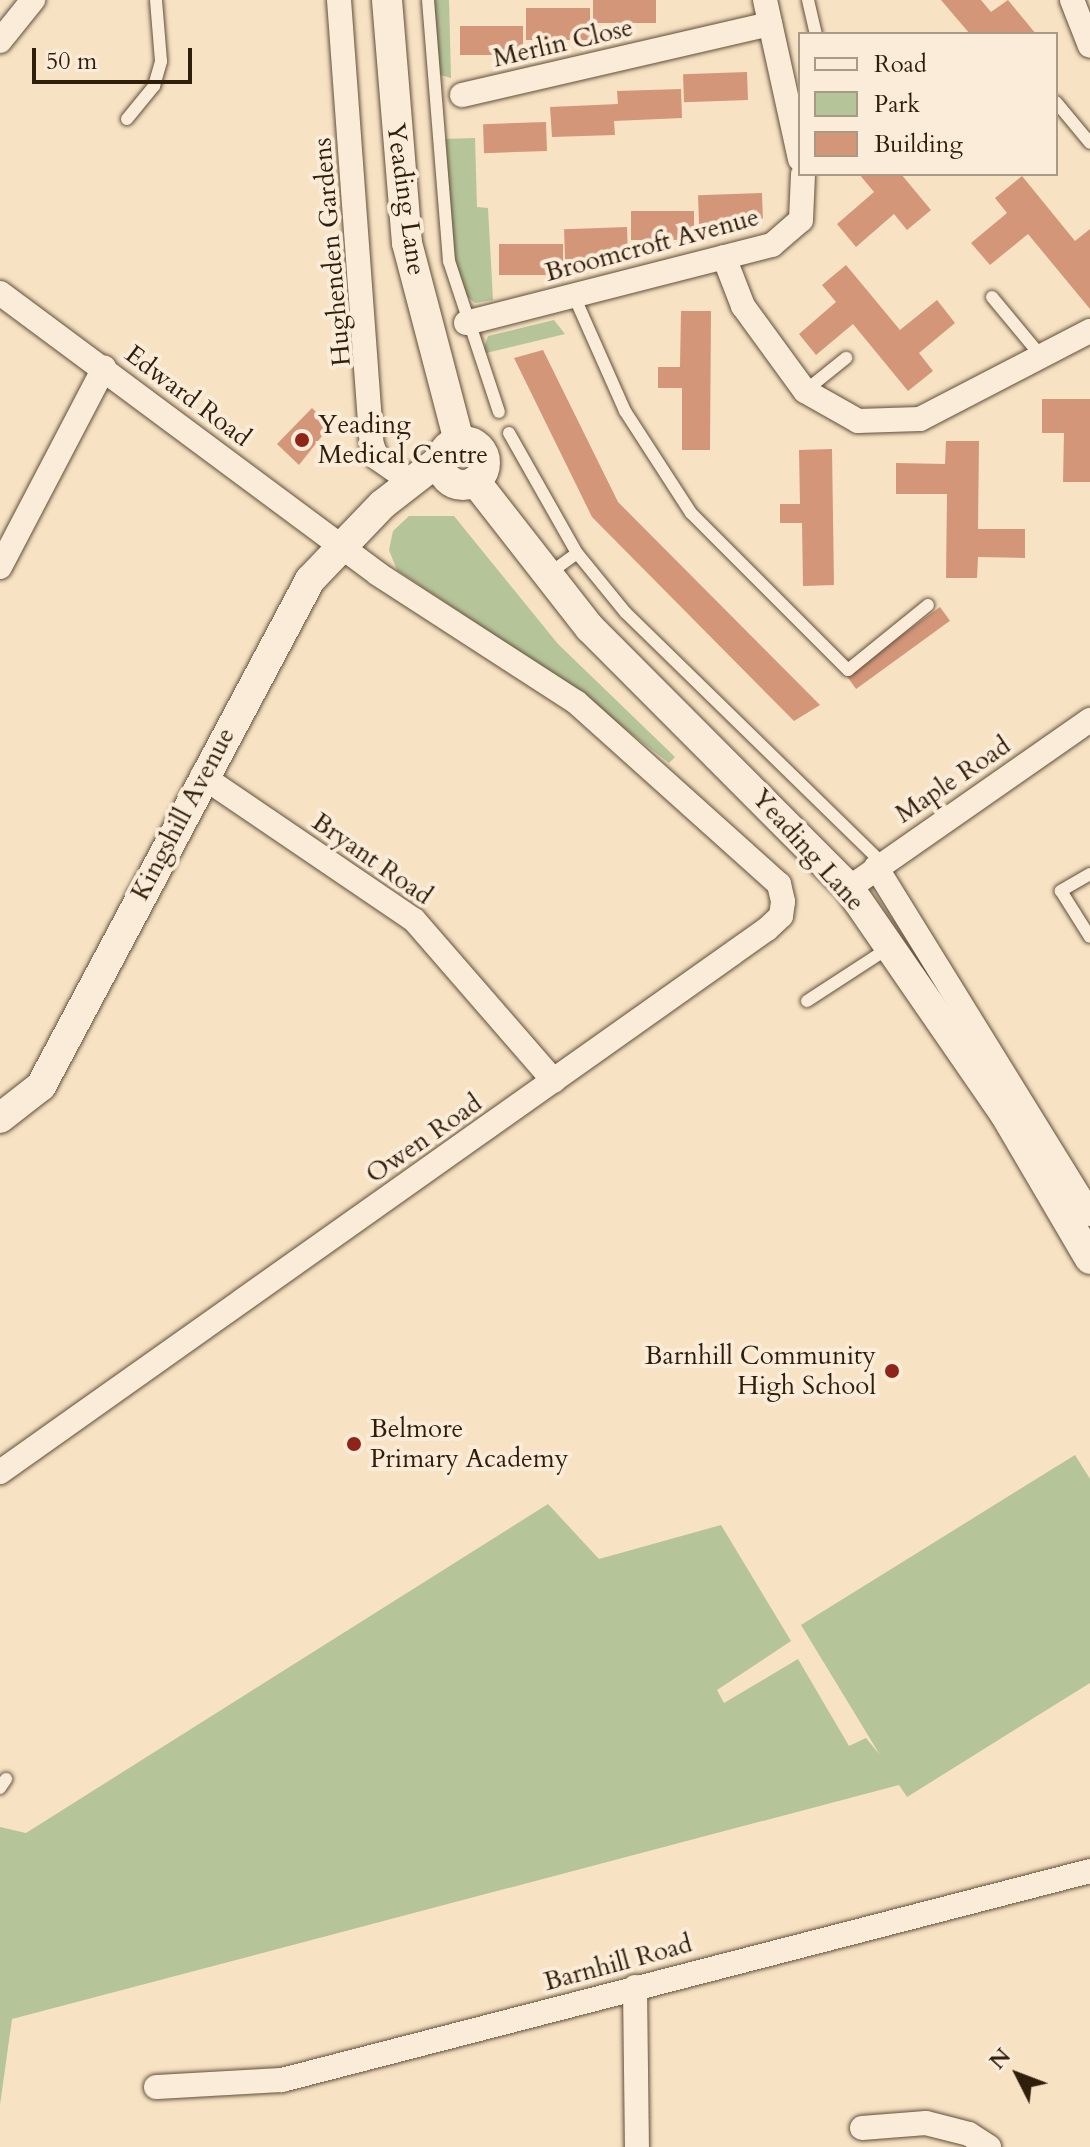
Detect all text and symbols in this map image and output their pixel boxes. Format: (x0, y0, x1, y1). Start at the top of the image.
street label: Merlin Close (490, 12, 636, 74)
scale bar (36, 32, 196, 82)
legend (798, 32, 1058, 176)
text: 50 m (46, 45, 97, 78)
text: Road (874, 48, 927, 81)
text: Park (874, 88, 920, 121)
street label: Yeading Lane (380, 121, 432, 277)
text: Building (874, 128, 963, 161)
street label: Hughenden Gardens (306, 136, 358, 368)
street label: Broomcroft Avenue (542, 201, 762, 289)
street label: Edward Road (119, 339, 257, 453)
place label: Yeading Medical Centre (318, 409, 488, 470)
marker: Yeading Medical Centre (293, 431, 311, 449)
street label: Kingshill Avenue (124, 722, 242, 906)
street label: Maple Road (890, 730, 1016, 830)
street label: Yeading Lane (745, 783, 871, 917)
street label: Bryant Road (306, 806, 438, 912)
street label: Owen Road (360, 1088, 488, 1190)
place label: Barnhill Community High School (645, 1340, 876, 1402)
marker: Barnhill Community High School (883, 1362, 901, 1380)
place label: Belmore Primary Academy (370, 1413, 569, 1474)
marker: Belmore Primary Academy (345, 1435, 363, 1453)
street label: Barnhill Road (541, 1928, 695, 1998)
north arrow (978, 2035, 1058, 2115)
text: N (983, 2042, 1018, 2076)

